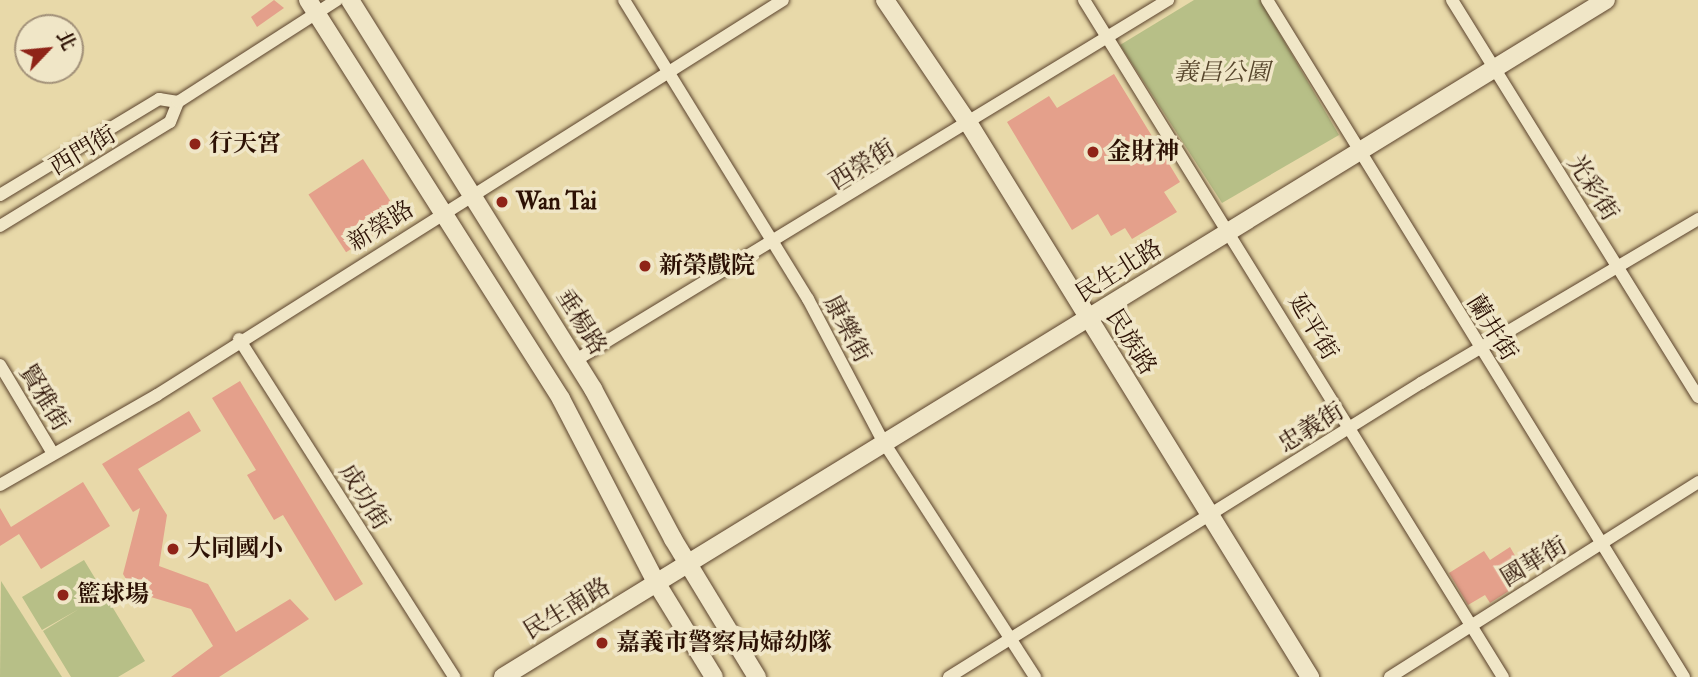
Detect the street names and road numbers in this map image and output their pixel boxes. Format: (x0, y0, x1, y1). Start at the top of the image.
street label: 西門街 (45, 120, 121, 182)
street label: 西榮街 (824, 134, 900, 196)
street label: 光彩街 (1562, 150, 1624, 226)
street label: 新榮路 (343, 195, 419, 257)
street label: 民生北路 (1071, 233, 1167, 309)
street label: 垂楊路 (550, 284, 612, 360)
street label: 延平街 (1282, 289, 1344, 365)
street label: 康樂街 (817, 290, 877, 368)
street label: 蘭井街 (1461, 290, 1523, 366)
street label: 民族路 (1100, 304, 1162, 380)
street label: 賢雅街 (13, 360, 75, 436)
street label: 忠義街 (1273, 397, 1349, 459)
street label: 成功街 (333, 459, 395, 535)
street label: 國華街 (1496, 531, 1572, 593)
street label: 民生南路 (518, 572, 616, 646)

